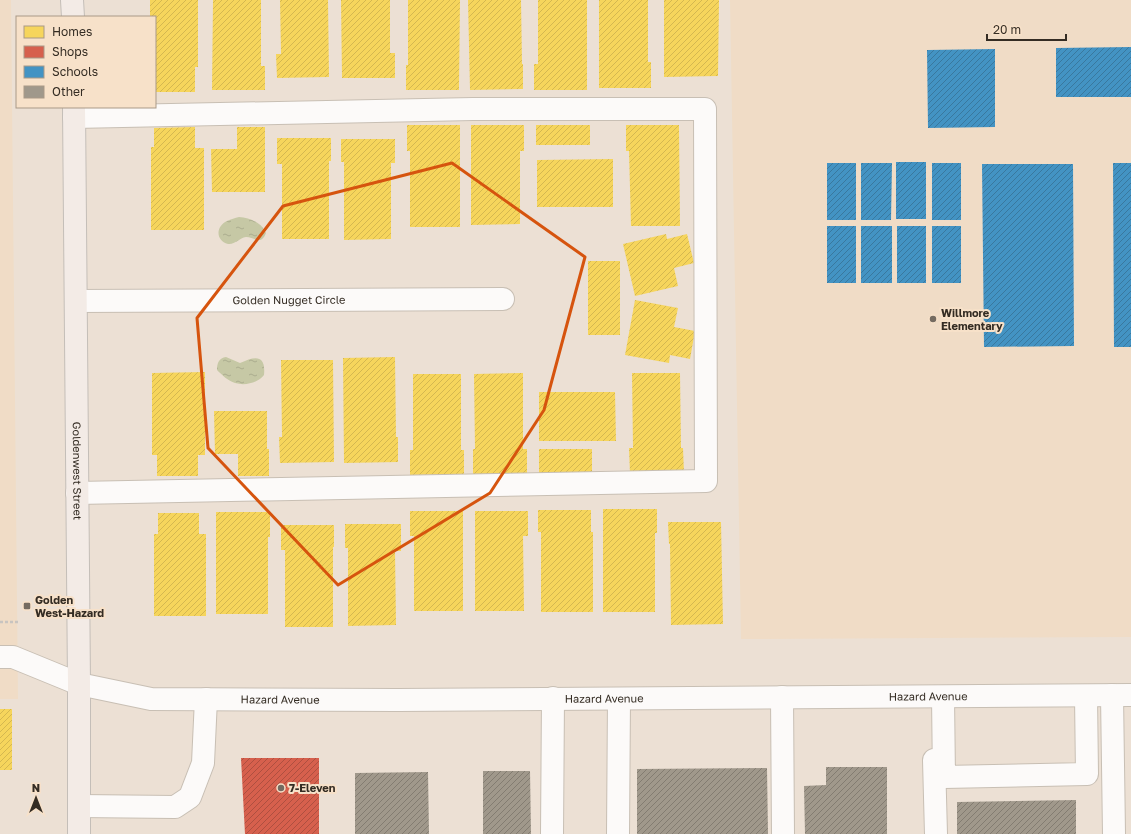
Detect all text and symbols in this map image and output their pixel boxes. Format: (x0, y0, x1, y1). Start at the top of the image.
legend (16, 16, 156, 108)
scale bar (987, 16, 1066, 42)
text: 20 m (993, 22, 1021, 37)
text: Homes (52, 24, 92, 39)
text: Shops (52, 44, 88, 59)
text: Schools (52, 64, 98, 79)
text: Other (52, 84, 85, 99)
street label: Golden Nugget Circle (232, 293, 346, 306)
place label: Willmore Elementary (941, 306, 1003, 332)
marker: Willmore Elementary (928, 314, 938, 324)
street label: Goldenwest Street (71, 422, 85, 520)
place label: Golden West-Hazard (35, 593, 104, 619)
marker: Golden West-Hazard (22, 601, 32, 611)
street label: Hazard Avenue (889, 689, 968, 703)
street label: Hazard Avenue (565, 691, 644, 705)
street label: Hazard Avenue (241, 692, 320, 706)
north arrow (16, 778, 56, 818)
text: N (32, 781, 40, 794)
place label: 7-Eleven (289, 781, 336, 794)
marker: 7-Eleven (276, 783, 286, 793)

